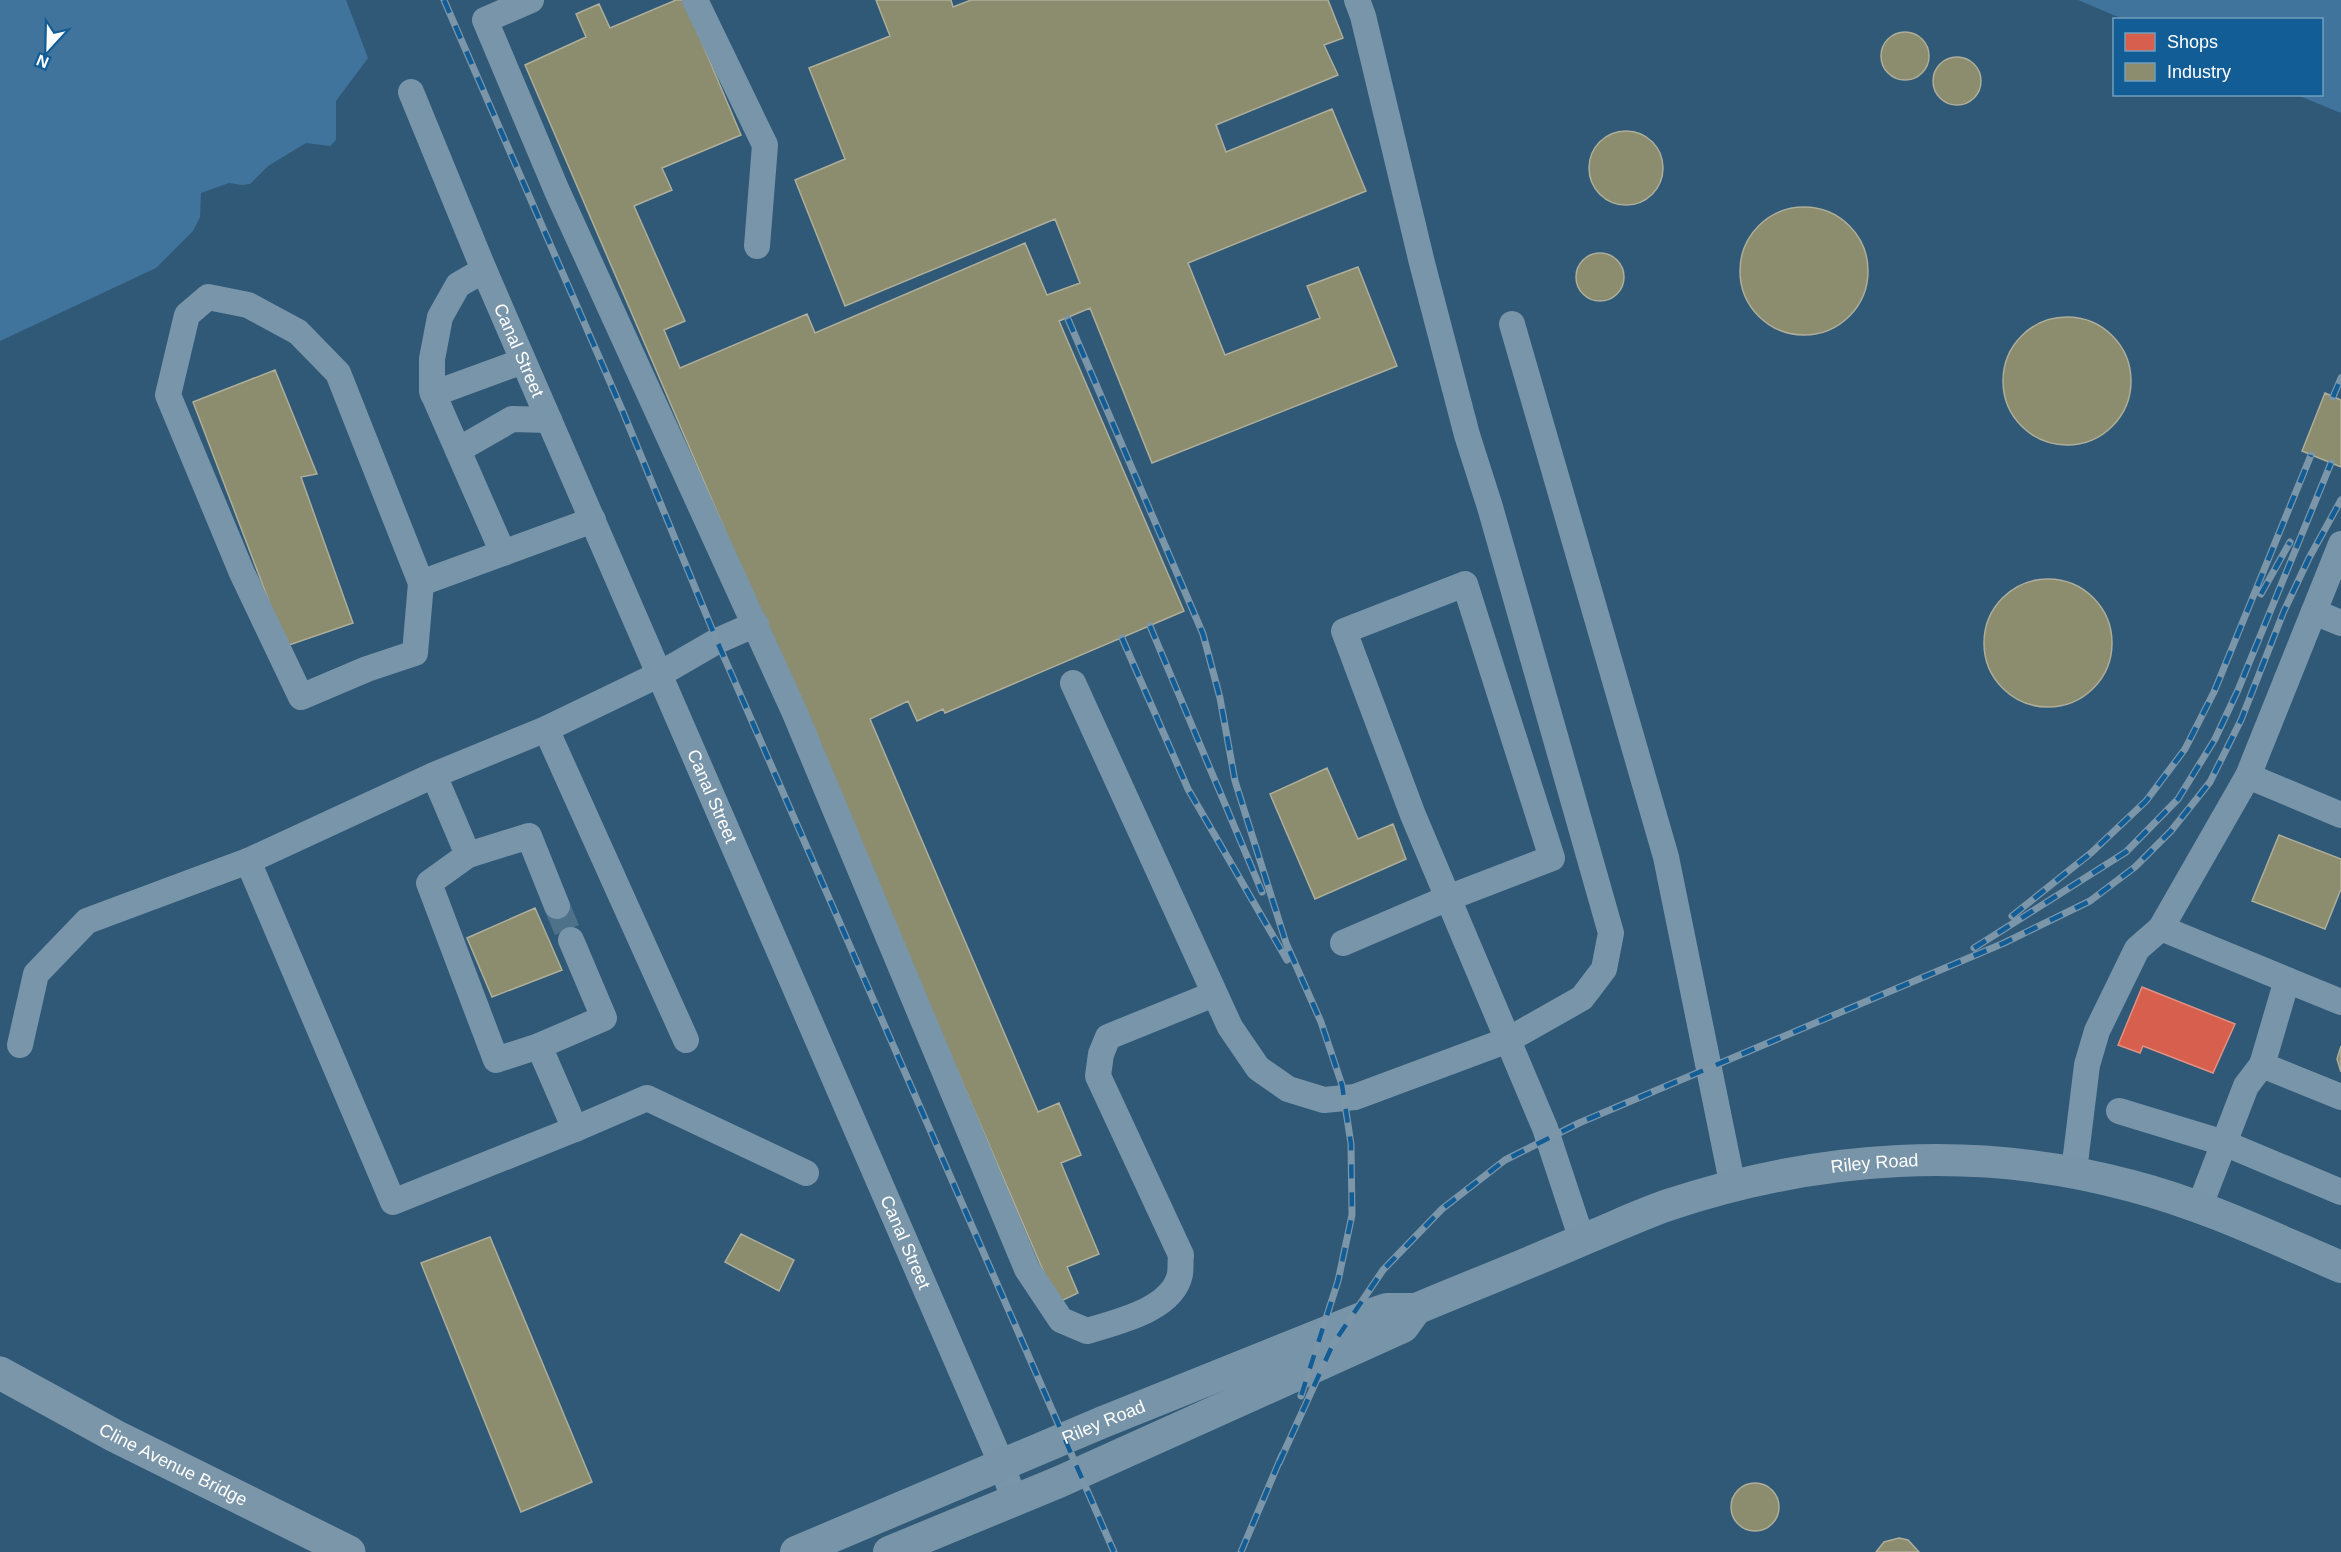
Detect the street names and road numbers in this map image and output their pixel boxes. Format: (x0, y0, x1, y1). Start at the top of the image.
street label: Canal Street (490, 300, 548, 400)
street label: Canal Street (683, 746, 741, 846)
street label: Riley Road (1829, 1150, 1919, 1177)
street label: Canal Street (876, 1192, 935, 1292)
street label: Riley Road (1059, 1396, 1148, 1448)
street label: Cline Avenue Bridge (96, 1419, 251, 1510)

